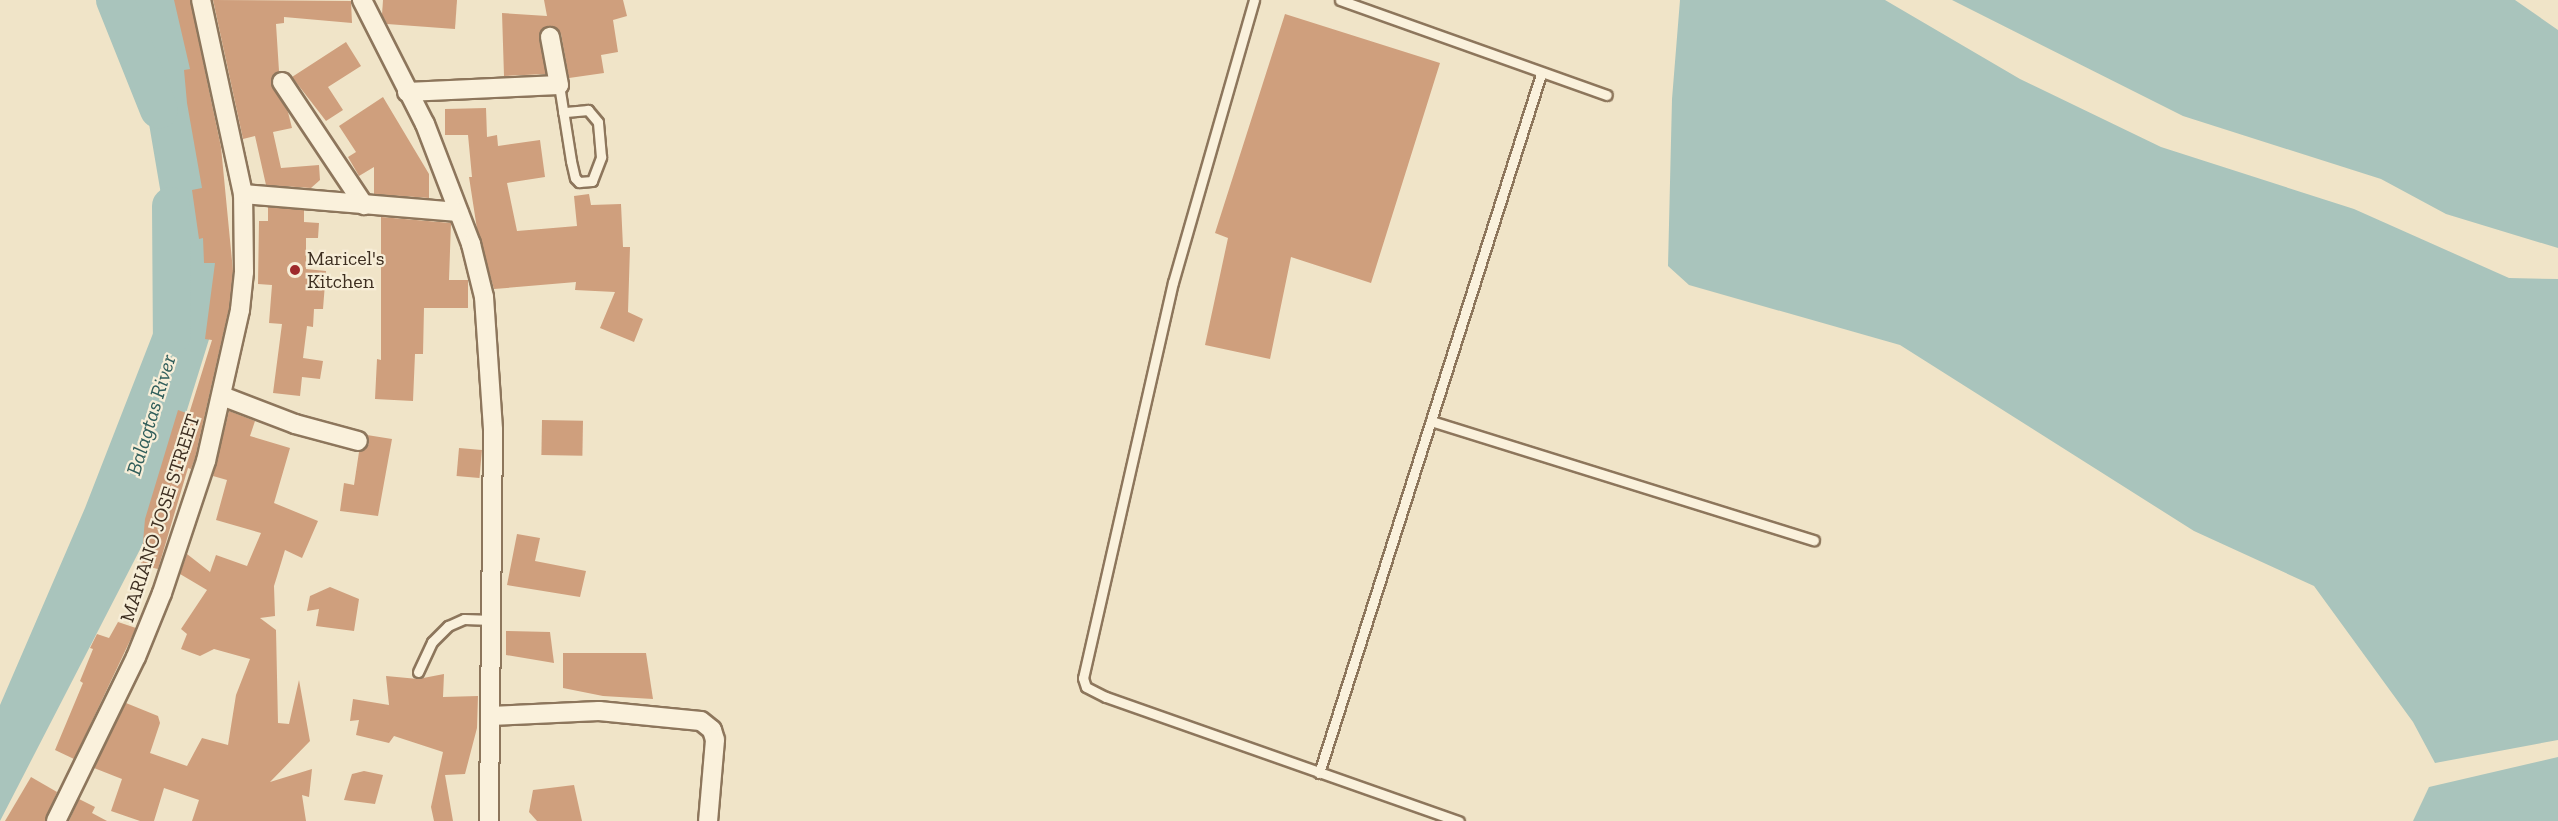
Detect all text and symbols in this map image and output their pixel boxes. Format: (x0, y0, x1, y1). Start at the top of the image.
place label: Maricel's Kitchen (307, 246, 384, 293)
marker: Maricel's Kitchen (288, 263, 302, 277)
water label: Balagtas River (121, 352, 181, 478)
street label: MARIANO JOSE STREET (115, 411, 205, 625)

